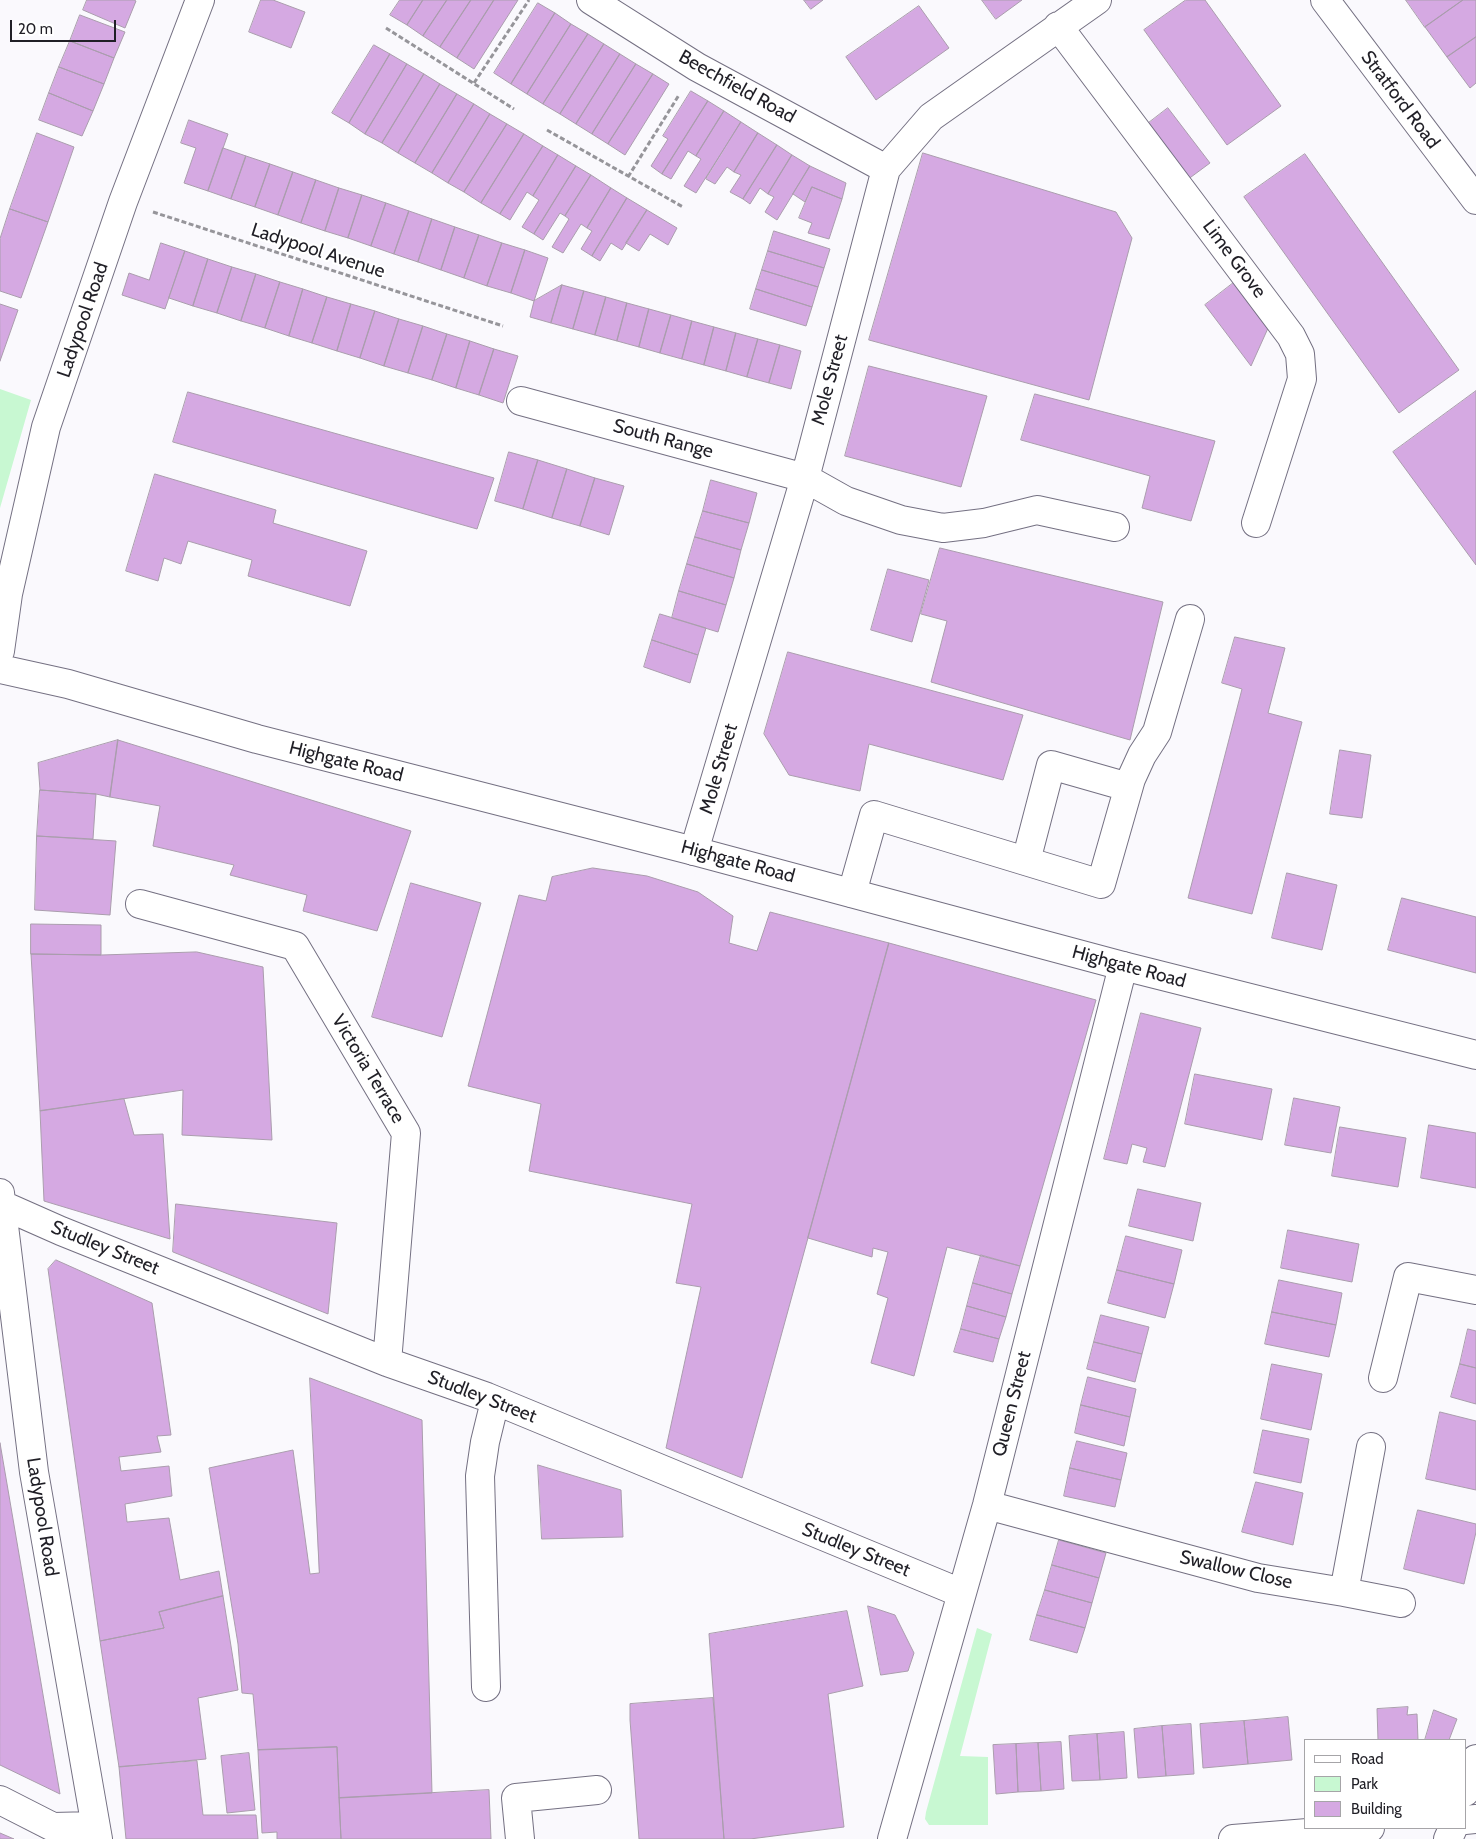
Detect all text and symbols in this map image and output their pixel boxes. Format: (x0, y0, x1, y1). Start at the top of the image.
scale bar (12, 10, 119, 42)
text: 20 m (18, 20, 53, 38)
street label: Beechfield Road (675, 45, 799, 129)
street label: Stratford Road (1356, 47, 1444, 153)
street label: Lime Grove (1197, 215, 1271, 303)
street label: Ladypool Avenue (248, 219, 388, 283)
street label: Ladypool Road (53, 259, 113, 381)
street label: Mole Street (807, 332, 853, 428)
street label: South Range (610, 415, 716, 463)
street label: Mole Street (695, 721, 743, 817)
street label: Highgate Road (286, 737, 406, 787)
street label: Highgate Road (679, 836, 797, 888)
street label: Highgate Road (1070, 941, 1188, 993)
street label: Victoria Terrace (327, 1010, 409, 1128)
street label: Studley Street (48, 1216, 162, 1280)
street label: Queen Street (988, 1349, 1036, 1459)
street label: Studley Street (424, 1366, 540, 1428)
street label: Ladypool Road (21, 1456, 63, 1578)
street label: Studley Street (799, 1518, 913, 1582)
street label: Swallow Close (1177, 1546, 1295, 1594)
legend (1304, 1739, 1466, 1829)
text: Road (1351, 1750, 1384, 1768)
text: Park (1351, 1775, 1378, 1793)
text: Building (1351, 1800, 1402, 1818)

